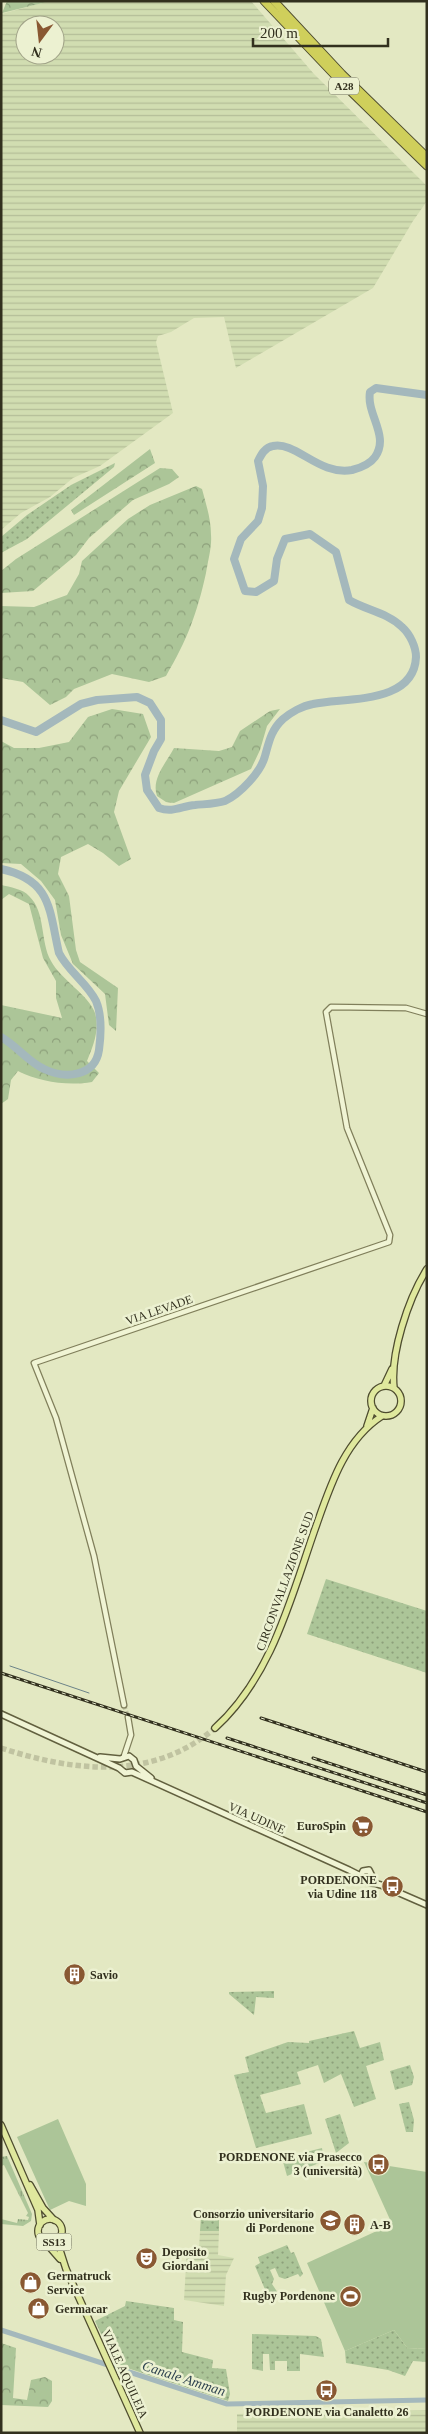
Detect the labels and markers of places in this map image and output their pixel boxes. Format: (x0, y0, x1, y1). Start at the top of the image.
supermarket icon: EuroSpin (350, 1814, 374, 1838)
place label: EuroSpin (297, 1819, 346, 1833)
place label: PORDENONE via Udine 118 (300, 1873, 377, 1901)
bus stop icon: PORDENONE via Udine 118 (381, 1875, 405, 1899)
building icon: Savio (62, 1963, 86, 1987)
place label: Savio (90, 1968, 118, 1982)
place label: PORDENONE via Prasecco 3 (università) (219, 2150, 362, 2178)
bus stop icon: PORDENONE via Prasecco 3 (università) (366, 2152, 390, 2176)
place label: Consorzio universitario di Pordenone (193, 2207, 315, 2235)
school or university icon: Consorzio universitario di Pordenone (318, 2209, 342, 2233)
building icon: A-B (342, 2213, 366, 2237)
place label: A-B (370, 2218, 391, 2232)
place label: Deposito Giordani (162, 2245, 209, 2273)
theatre icon: Deposito Giordani (134, 2247, 158, 2271)
place label: Germatruck Service (47, 2269, 111, 2297)
shop icon: Germatruck Service (19, 2271, 43, 2295)
sports icon: Rugby Pordenone (339, 2284, 363, 2308)
place label: Rugby Pordenone (243, 2289, 336, 2303)
shop icon: Germacar (27, 2297, 51, 2321)
place label: Germacar (55, 2302, 108, 2316)
bus stop icon: PORDENONE via Canaletto 26 (315, 2379, 339, 2403)
place label: PORDENONE via Canaletto 26 (246, 2405, 409, 2419)

